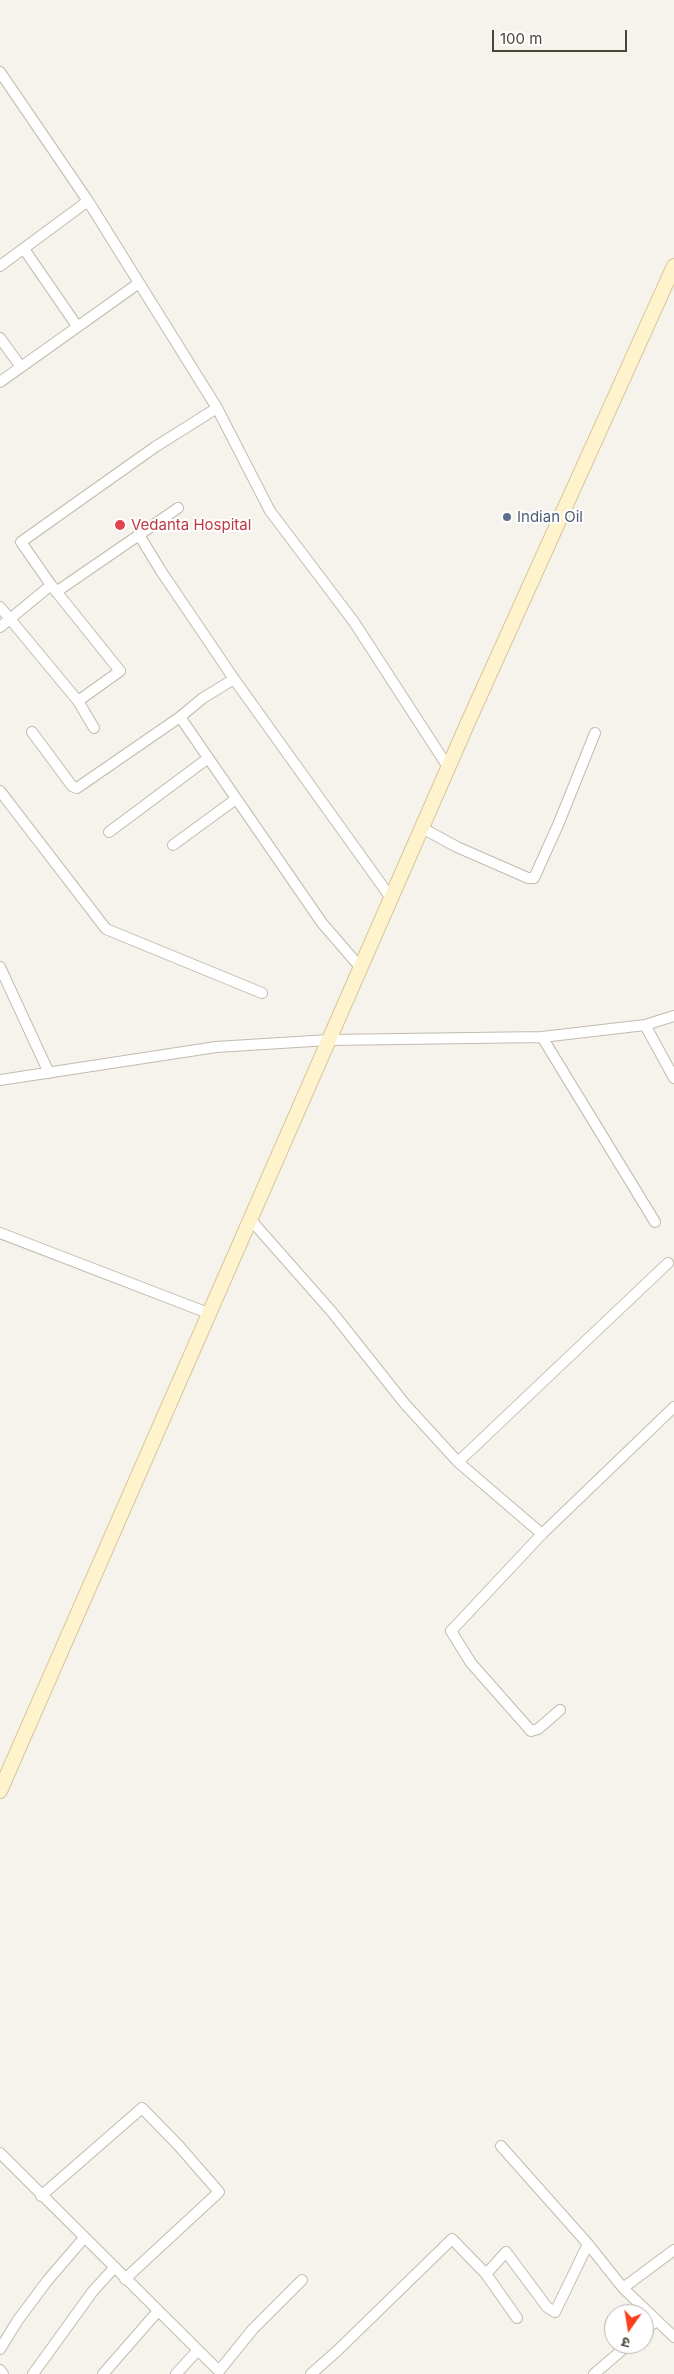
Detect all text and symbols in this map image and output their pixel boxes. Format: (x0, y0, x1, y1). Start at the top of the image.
scale bar (494, 20, 629, 52)
text: 100 m (500, 29, 542, 48)
place label: Indian Oil (517, 508, 583, 526)
marker: Indian Oil (501, 511, 513, 523)
place label: Vedanta Hospital (131, 516, 251, 534)
marker: Vedanta Hospital (113, 518, 127, 532)
north arrow (604, 2304, 654, 2354)
text: उ (620, 2334, 632, 2352)

